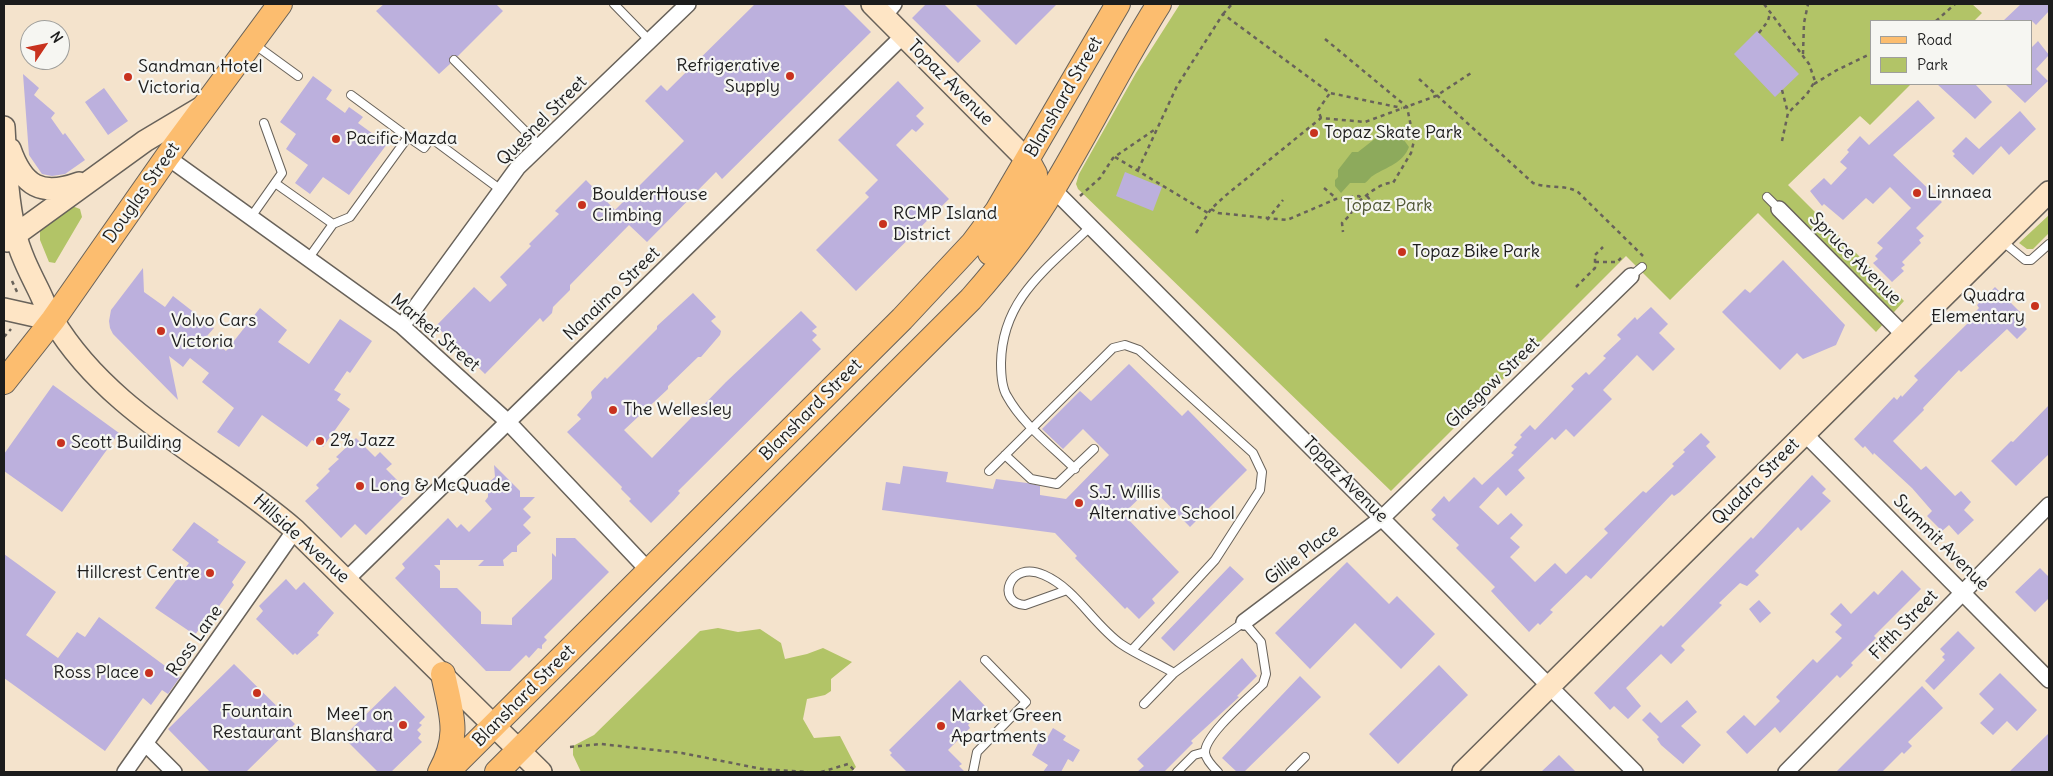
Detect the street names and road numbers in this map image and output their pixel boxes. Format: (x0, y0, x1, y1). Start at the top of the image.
street label: Blanshard Street (1021, 33, 1107, 161)
street label: Topaz Avenue (903, 36, 997, 130)
street label: Quesnel Street (493, 72, 591, 170)
street label: Douglas Street (99, 138, 185, 248)
street label: Spruce Avenue (1805, 209, 1905, 309)
street label: Nanaimo Street (559, 243, 665, 345)
street label: Market Street (386, 290, 484, 376)
street label: Glasgow Street (1442, 333, 1544, 433)
street label: Blanshard Street (755, 354, 867, 466)
street label: Topaz Avenue (1298, 433, 1392, 527)
street label: Quadra Street (1708, 434, 1804, 530)
street label: Hillside Avenue (248, 490, 354, 588)
street label: Summit Avenue (1889, 491, 1993, 595)
street label: Gillie Place (1261, 520, 1343, 590)
street label: Fifth Street (1865, 586, 1943, 664)
street label: Ross Lane (163, 601, 227, 681)
street label: Blanshard Street (468, 640, 580, 752)

